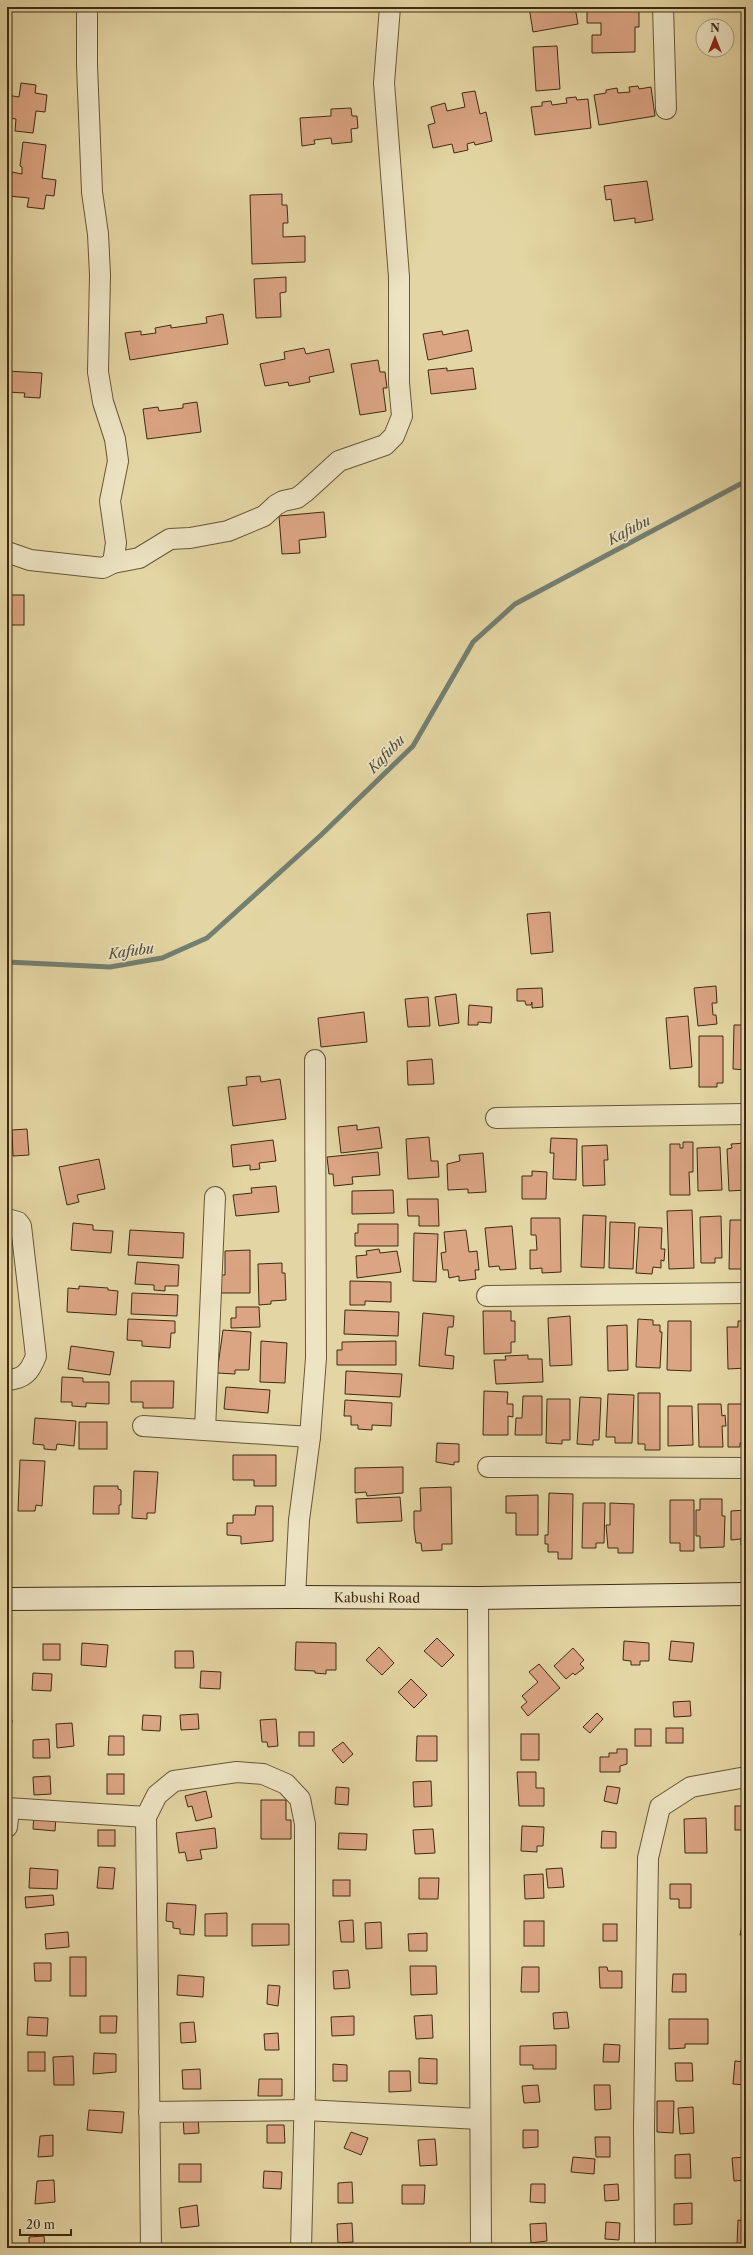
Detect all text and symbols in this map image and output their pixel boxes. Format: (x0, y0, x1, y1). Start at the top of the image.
north arrow (695, 18, 735, 58)
text: N (710, 21, 720, 35)
water label: Kafubu (604, 511, 654, 549)
water label: Kafubu (363, 731, 409, 777)
water label: Kafubu (106, 939, 156, 963)
street label: Kabushi Road (334, 1589, 420, 1606)
scale bar (20, 2211, 71, 2237)
text: 20 m (26, 2217, 55, 2232)

